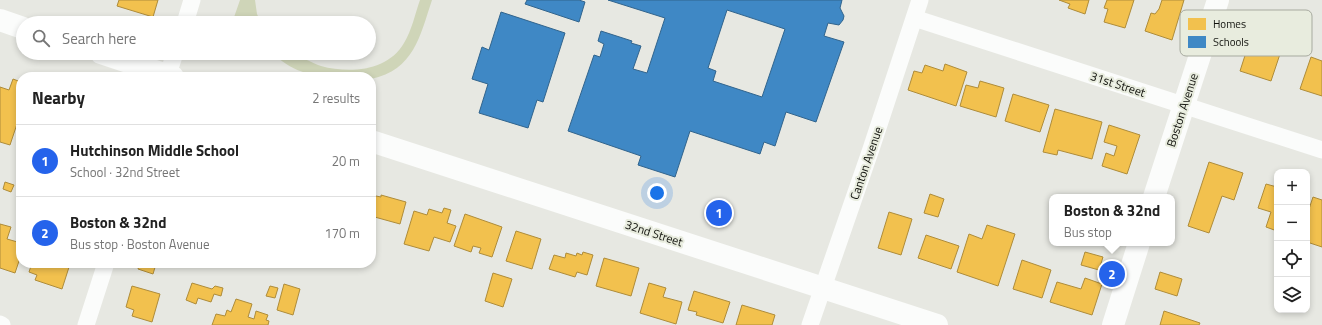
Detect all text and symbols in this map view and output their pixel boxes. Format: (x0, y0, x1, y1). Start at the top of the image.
legend (1180, 10, 1312, 56)
search box (16, 16, 376, 60)
text: Homes (1213, 16, 1246, 32)
icon: search (30, 27, 52, 49)
text: Search here (62, 27, 136, 50)
text: Schools (1213, 34, 1249, 50)
street label: 31st Street (1088, 66, 1149, 102)
street label: Boston Avenue (1161, 71, 1203, 149)
text: Nearby (32, 85, 85, 111)
text: 2 results (312, 88, 360, 108)
street label: Canton Avenue (845, 124, 887, 202)
text: Hutchinson Middle School (70, 139, 239, 162)
text: 1 (41, 151, 49, 171)
text: 20 m (332, 151, 360, 171)
text: School · 32nd Street (70, 162, 180, 182)
map controls (1274, 169, 1310, 313)
button: + (1274, 169, 1310, 205)
your location (647, 183, 667, 203)
popup (1049, 194, 1175, 246)
pin: 1 (706, 198, 732, 228)
text: Boston & 32nd (1064, 199, 1160, 222)
button: − (1274, 205, 1310, 241)
text: Boston & 32nd (70, 211, 166, 234)
street label: 32nd Street (623, 215, 686, 252)
text: Bus stop (1064, 222, 1112, 242)
text: 2 (41, 223, 49, 243)
text: 170 m (324, 223, 360, 243)
text: Bus stop · Boston Avenue (70, 234, 210, 254)
button: locate (1274, 241, 1310, 277)
pin: 2 (1099, 259, 1125, 289)
button: layers (1274, 277, 1310, 313)

